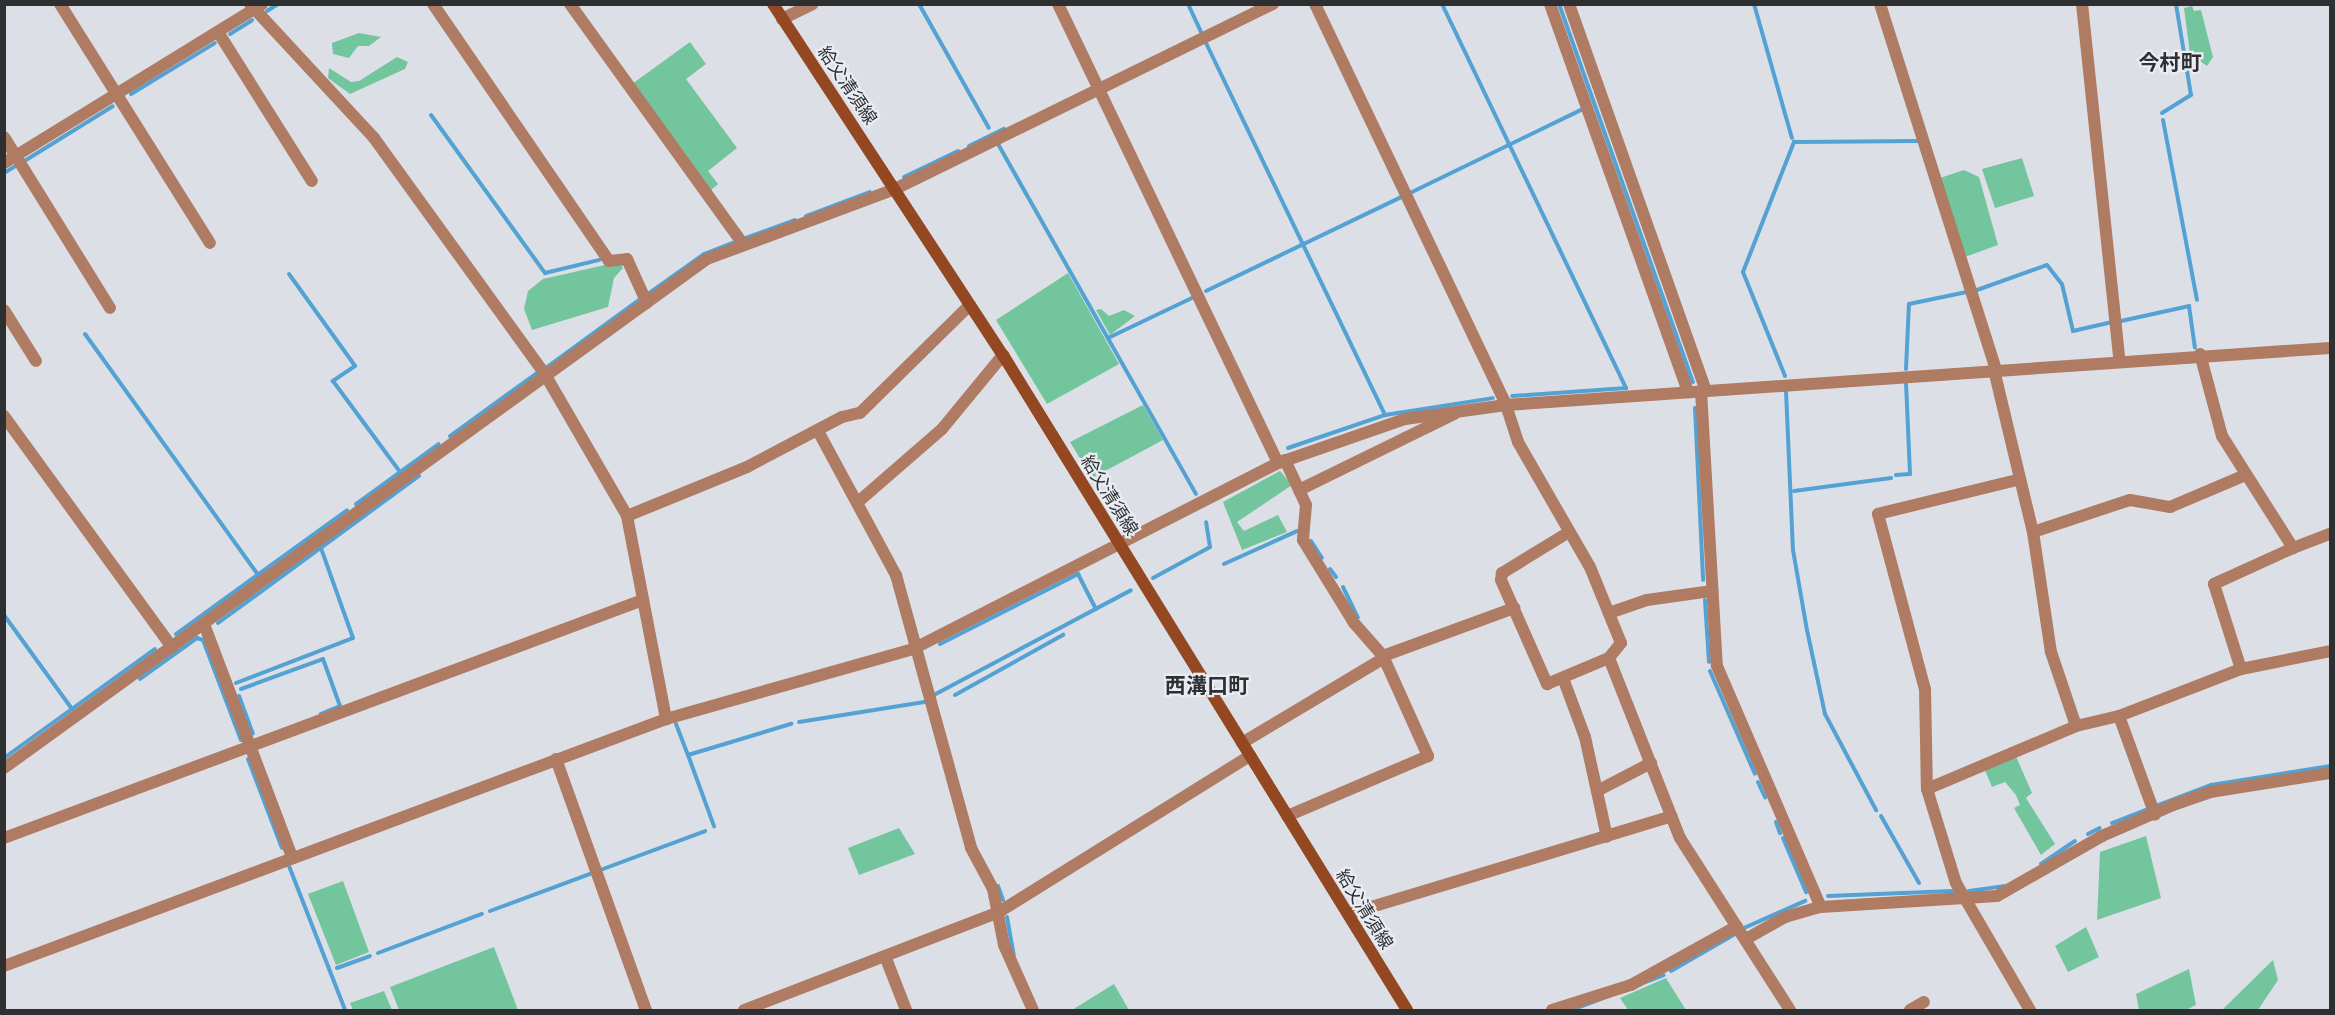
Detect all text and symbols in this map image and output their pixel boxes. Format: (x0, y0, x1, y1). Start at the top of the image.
street label: 給父清須線 (814, 42, 882, 128)
district label: 今村町 (2139, 49, 2201, 75)
street label: 給父清須線 (1077, 451, 1143, 539)
district label: 西溝口町 (1165, 672, 1249, 698)
street label: 給父清須線 (1332, 865, 1398, 953)

